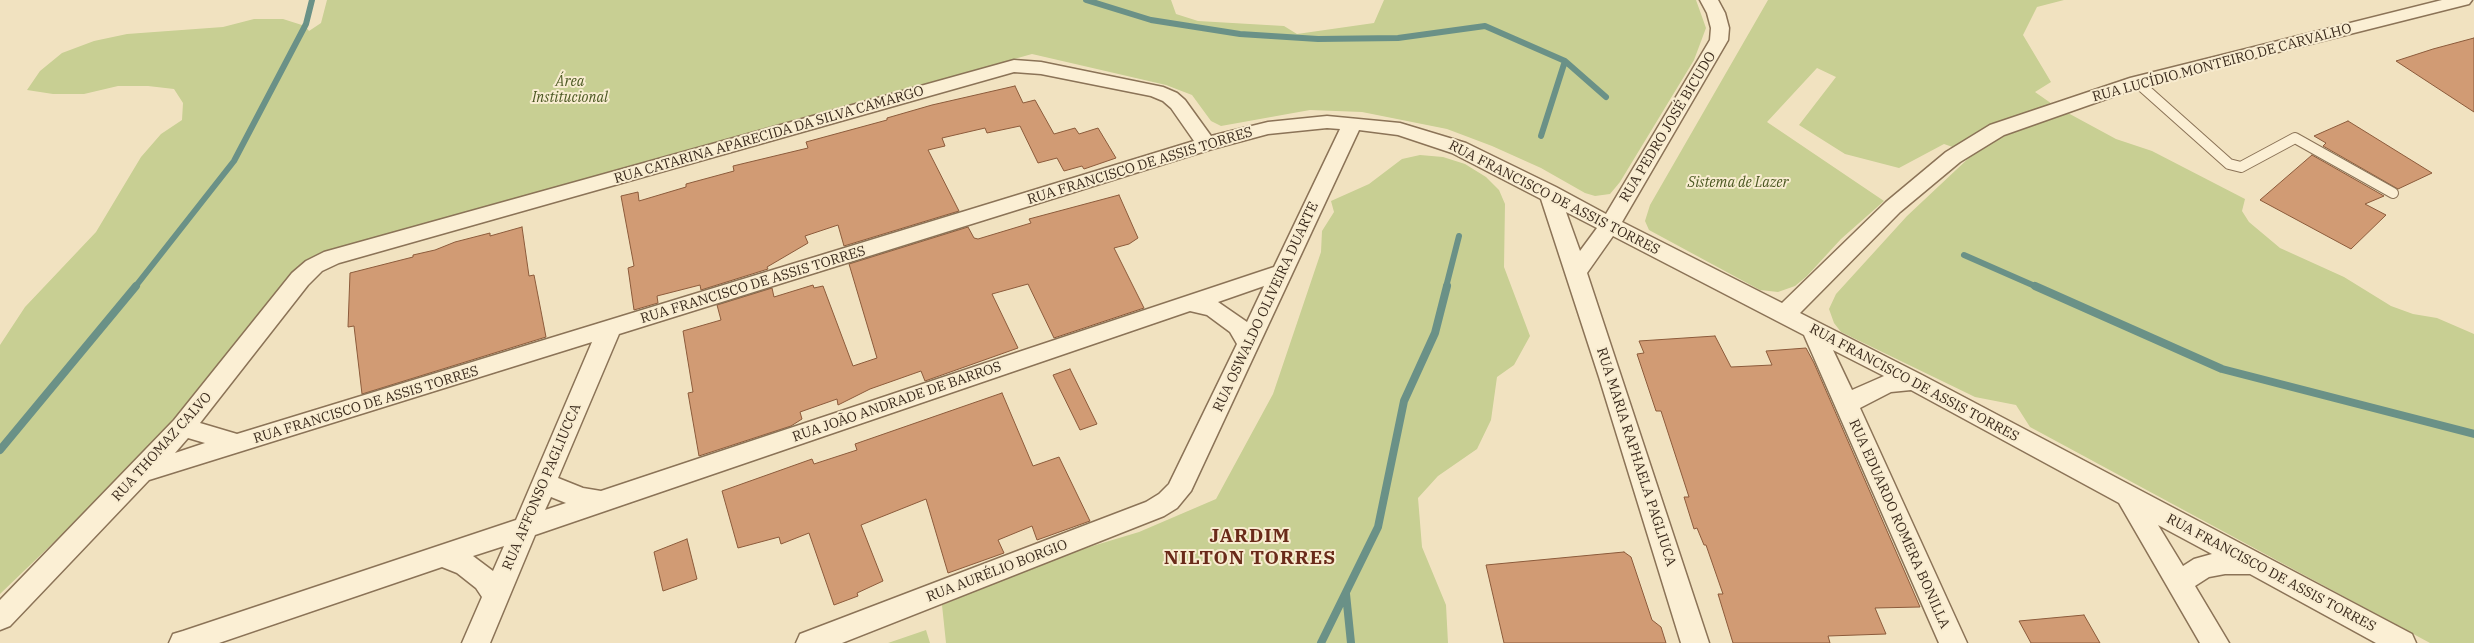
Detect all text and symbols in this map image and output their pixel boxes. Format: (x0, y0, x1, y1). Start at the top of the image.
street label: RUA LUCÍDIO MONTEIRO DE CARVALHO (2090, 20, 2354, 106)
street label: RUA PEDRO JOSÉ BICUDO (1616, 49, 1720, 205)
park label: Área Institucional (532, 74, 608, 106)
street label: RUA CATARINA APARECIDA DA SILVA CAMARGO (612, 83, 926, 187)
street label: RUA FRANCISCO DE ASSIS TORRES (1025, 124, 1255, 208)
street label: RUA FRANCISCO DE ASSIS TORRES (1446, 137, 1662, 259)
park label: Sistema de Lazer (1687, 175, 1789, 191)
street label: RUA OSWALDO OLIVEIRA DUARTE (1210, 199, 1322, 415)
street label: RUA FRANCISCO DE ASSIS TORRES (638, 243, 868, 327)
street label: RUA FRANCISCO DE ASSIS TORRES (1806, 320, 2022, 446)
street label: RUA MARIA RAPHAELA PAGLIUCA (1593, 345, 1679, 569)
street label: RUA JOÃO ANDRADE DE BARROS (790, 358, 1004, 446)
street label: RUA FRANCISCO DE ASSIS TORRES (251, 363, 481, 447)
street label: RUA THOMAZ CALVO (109, 389, 215, 505)
street label: RUA AFFONSO PAGLIUCCA (499, 401, 585, 573)
street label: RUA EDUARDO ROMERA BONILLA (1845, 417, 1953, 631)
street label: RUA FRANCISCO DE ASSIS TORRES (2163, 510, 2379, 636)
district label: JARDIM NILTON TORRES (1162, 526, 1338, 570)
street label: RUA AURÉLIO BORGIO (924, 536, 1070, 606)

